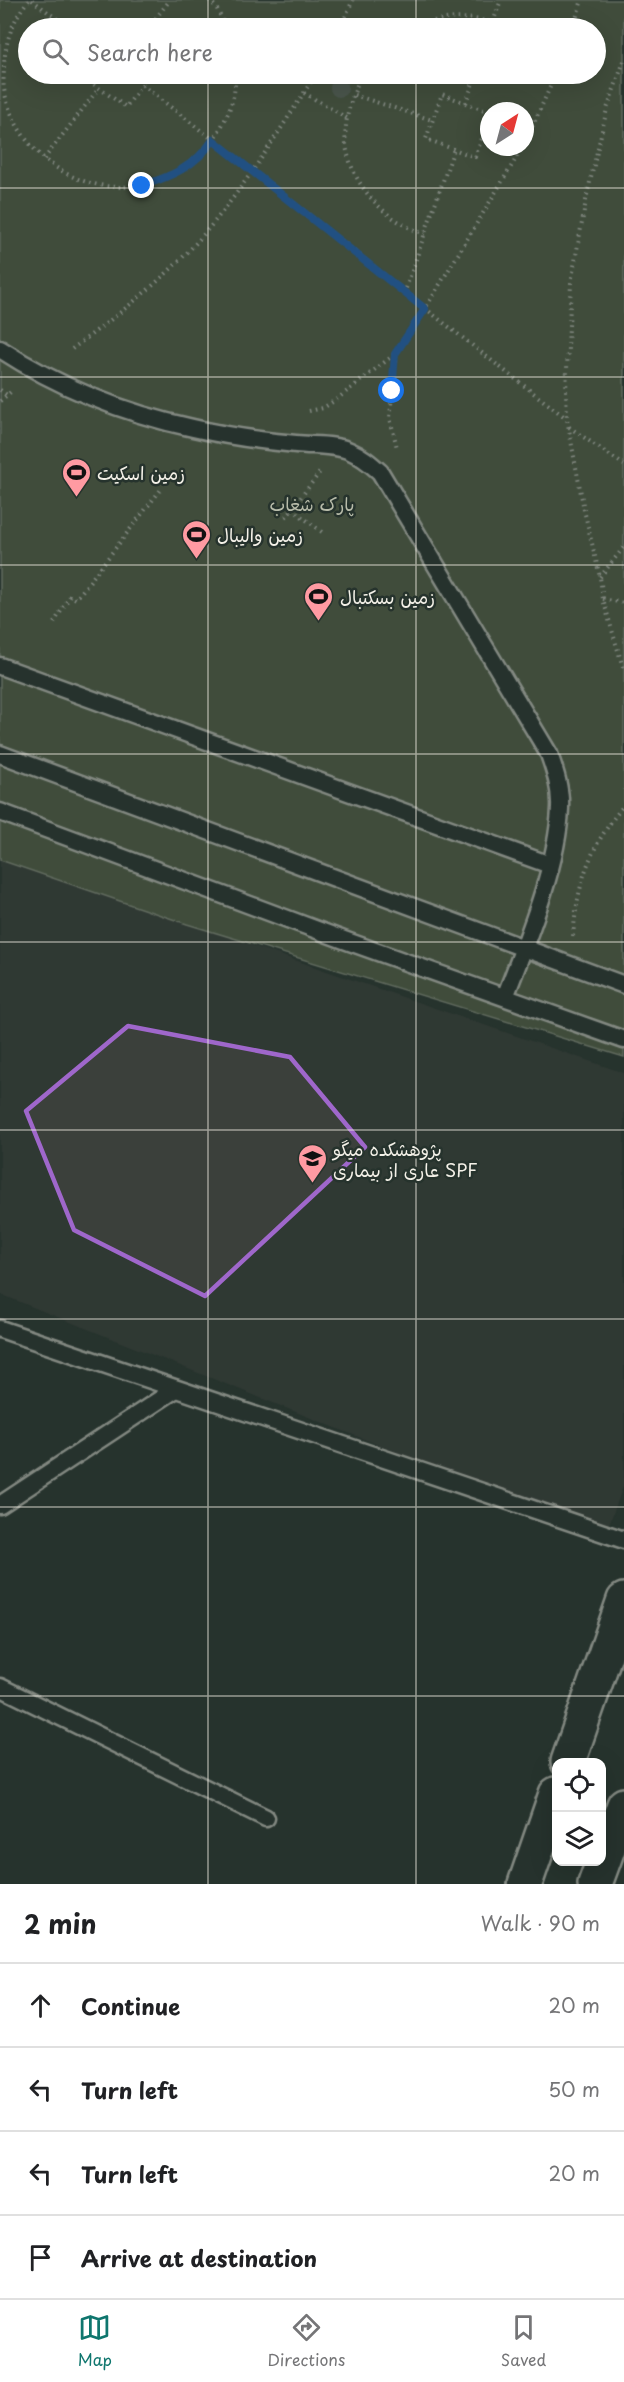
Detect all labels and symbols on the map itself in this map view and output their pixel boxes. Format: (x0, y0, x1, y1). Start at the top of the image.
north arrow (480, 102, 534, 156)
route end (128, 172, 154, 198)
route start (378, 377, 404, 403)
sports icon: زمین اسکیت (60, 456, 92, 498)
place label: زمین اسکیت (97, 459, 185, 486)
park label: پارک شغاب (270, 490, 354, 517)
sports icon: زمین والیبال (180, 518, 212, 560)
place label: زمین والیبال (217, 521, 303, 548)
sports icon: زمین بسکتبال (303, 580, 335, 622)
place label: زمین بسکتبال (340, 583, 435, 610)
place label: پژوهشکده میگو عاری از بیماری SPF (331, 1135, 478, 1183)
school or university icon: پژوهشکده میگو عاری از بیماری SPF (296, 1142, 328, 1184)

